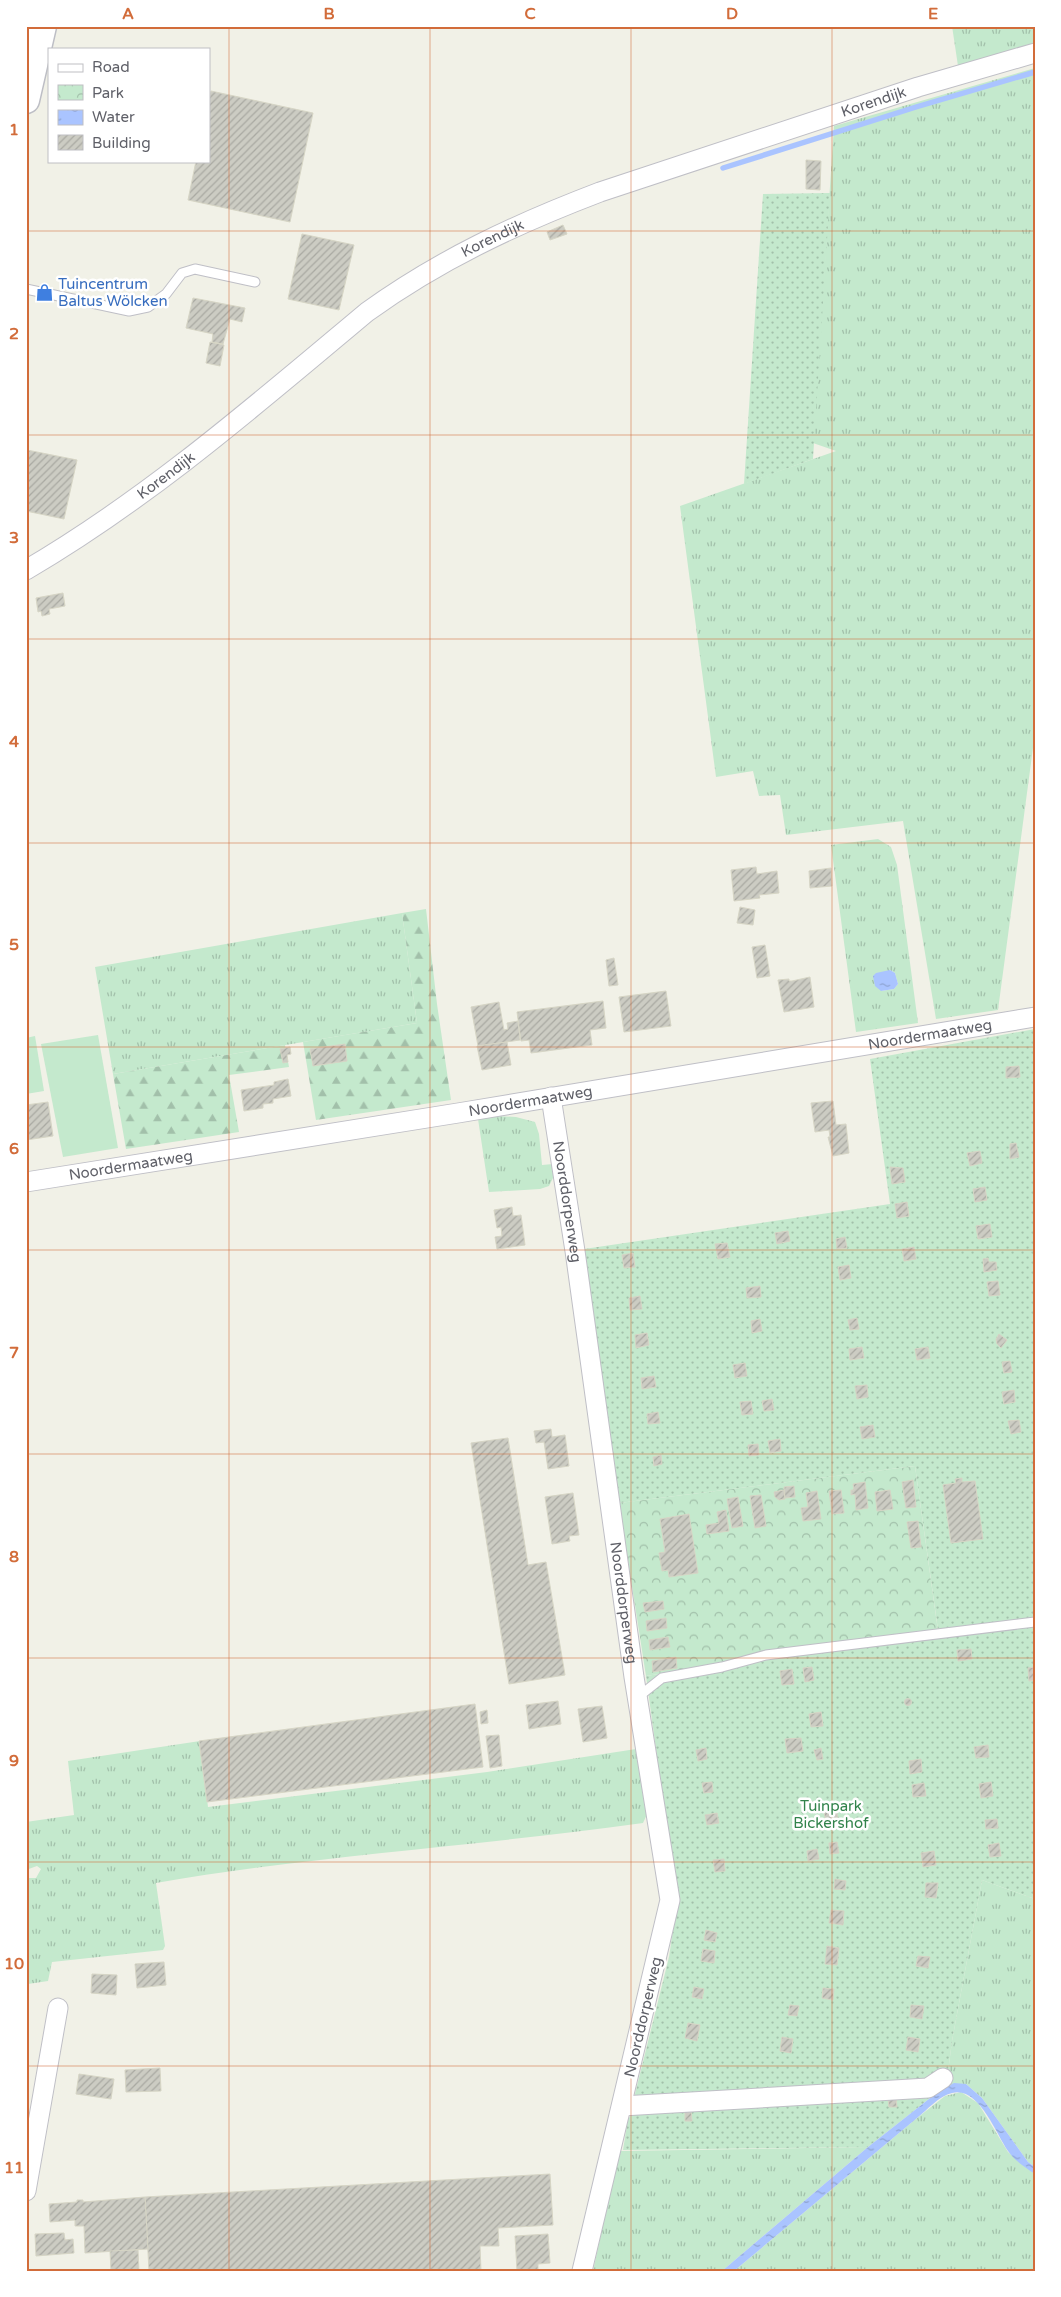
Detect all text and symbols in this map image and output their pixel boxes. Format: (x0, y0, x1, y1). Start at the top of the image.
text: A (122, 4, 134, 24)
text: B (323, 4, 335, 24)
text: C (524, 4, 536, 24)
text: D (726, 4, 738, 24)
text: E (928, 4, 938, 24)
legend (48, 48, 210, 162)
text: Road (92, 58, 130, 76)
street label: Korendijk (839, 83, 908, 121)
text: Park (92, 84, 124, 102)
text: Water (92, 108, 135, 126)
text: 1 (9, 120, 19, 140)
text: Building (92, 134, 151, 152)
street label: Korendijk (458, 215, 527, 261)
place label: Tuincentrum Baltus Wölcken (58, 275, 168, 310)
shop icon: Tuincentrum Baltus Wölcken (34, 283, 54, 303)
text: 2 (9, 324, 19, 344)
street label: Korendijk (134, 448, 198, 503)
text: 3 (9, 528, 19, 548)
text: 4 (9, 732, 19, 752)
text: 5 (9, 935, 19, 955)
street label: Noordermaatweg (867, 1015, 993, 1054)
street label: Noordermaatweg (467, 1082, 594, 1120)
text: 6 (9, 1139, 19, 1159)
street label: Noorddorperweg (549, 1140, 586, 1264)
street label: Noordermaatweg (67, 1147, 194, 1184)
text: 7 (9, 1343, 19, 1363)
street label: Noorddorperweg (606, 1541, 641, 1665)
text: 8 (9, 1547, 19, 1567)
text: 9 (9, 1751, 19, 1771)
park label: Tuinpark Bickershof (793, 1797, 869, 1832)
text: 10 (4, 1954, 24, 1974)
street label: Noorddorperweg (620, 1955, 666, 2079)
text: 11 (4, 2158, 24, 2178)

